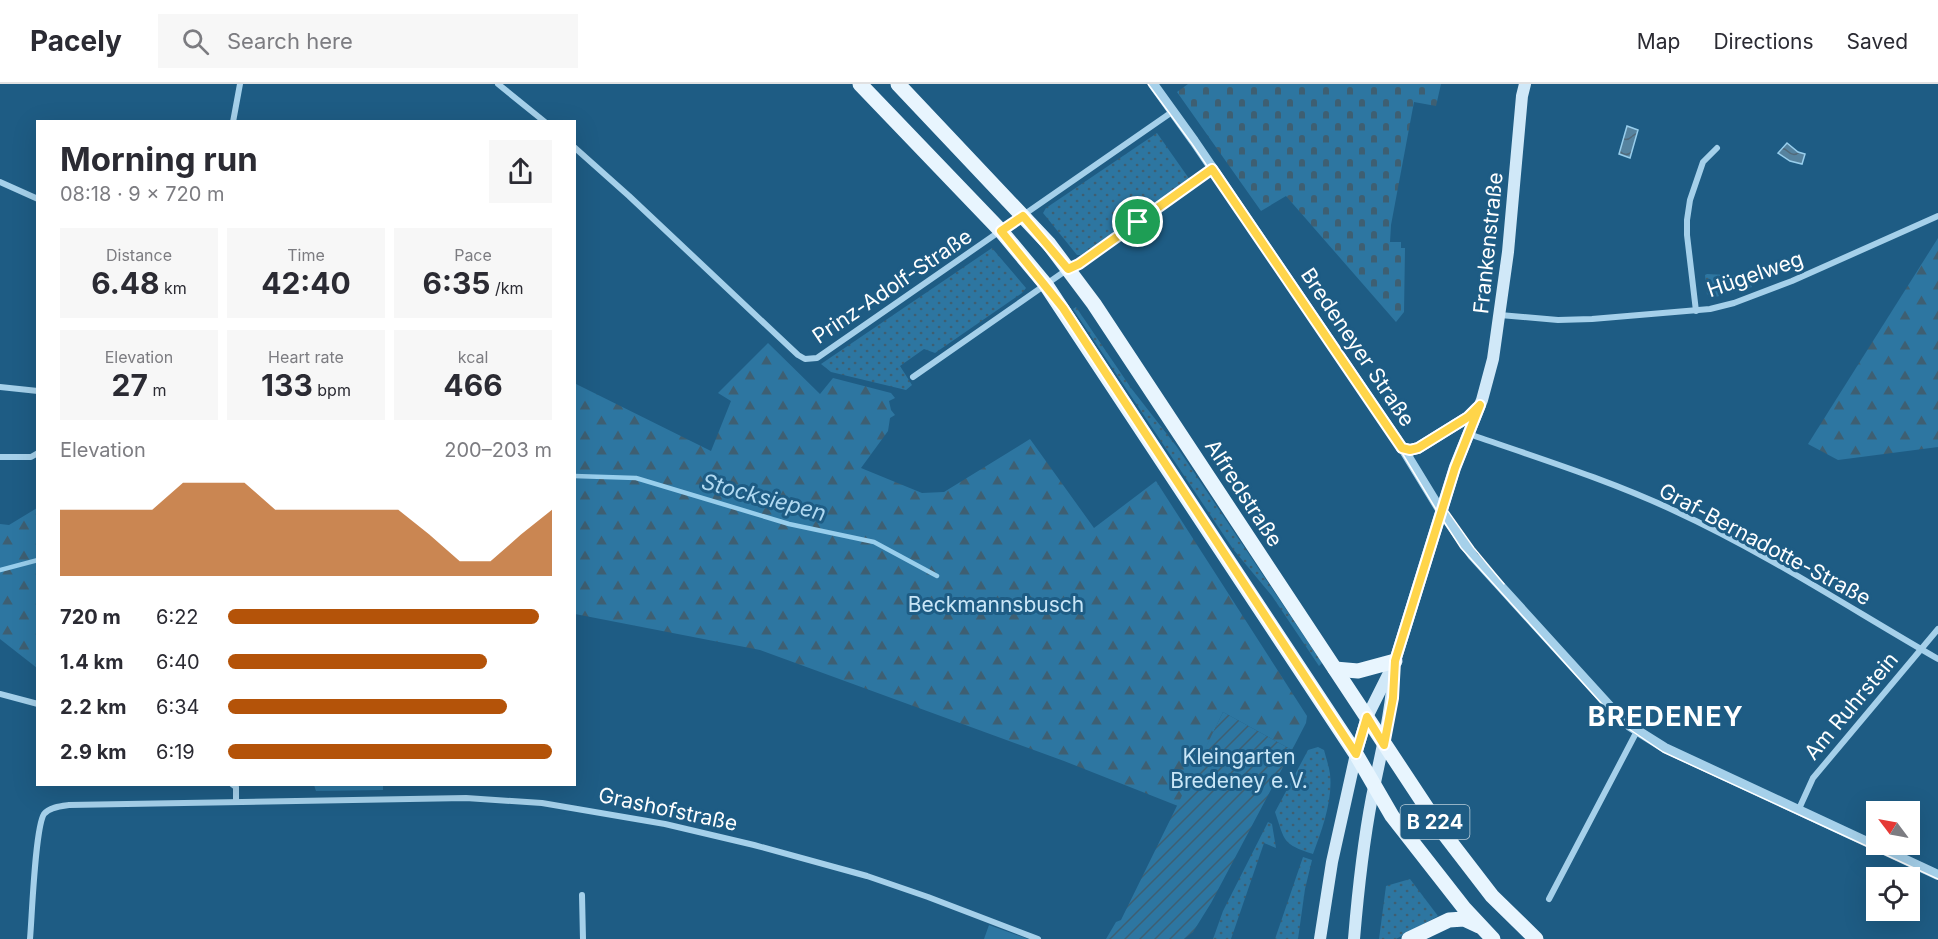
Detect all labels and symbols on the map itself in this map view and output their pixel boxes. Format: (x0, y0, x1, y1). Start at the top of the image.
street label: Frankenstraße (1468, 171, 1508, 315)
pin (1112, 196, 1163, 247)
street label: Prinz-Adolf-Straße (808, 223, 976, 349)
street label: Hügelweg (1704, 246, 1806, 302)
street label: Bredeneyer Straße (1296, 263, 1420, 431)
street label: Alfredstraße (1200, 435, 1288, 551)
water label: Stocksiepen (699, 468, 829, 526)
street label: Graf-Bernadotte-Straße (1655, 478, 1875, 610)
park label: Beckmannsbusch (908, 592, 1084, 617)
street label: Am Ruhrstein (1799, 647, 1903, 765)
district label: BREDENEY (1588, 700, 1744, 733)
park label: Kleingarten Bredeney e.V. (1170, 744, 1308, 793)
street label: Grashofstraße (596, 782, 740, 836)
north arrow (1866, 801, 1920, 855)
road number: B 224 (1400, 805, 1470, 839)

